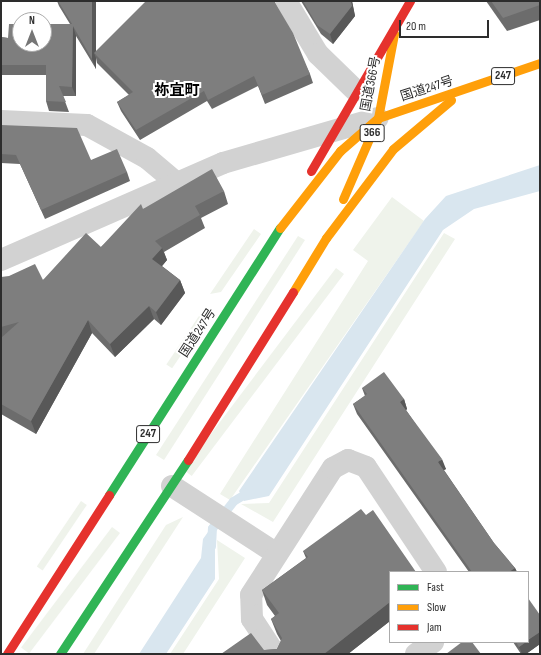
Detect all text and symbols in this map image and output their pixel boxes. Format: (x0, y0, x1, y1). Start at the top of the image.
north arrow (12, 12, 52, 52)
scale bar (401, 12, 491, 38)
text: N (29, 14, 35, 27)
text: 20 m (406, 19, 426, 34)
street label: 国道366号 (358, 55, 384, 113)
road number: 247 (491, 66, 515, 86)
street label: 国道247号 (399, 73, 455, 105)
district label: 祢宜町 (155, 82, 199, 100)
road number: 366 (359, 123, 385, 143)
street label: 国道247号 (177, 306, 219, 360)
road number: 247 (136, 424, 160, 444)
legend (389, 571, 529, 643)
text: Fast (427, 580, 444, 595)
text: Slow (427, 600, 446, 615)
text: Jam (427, 620, 442, 635)

